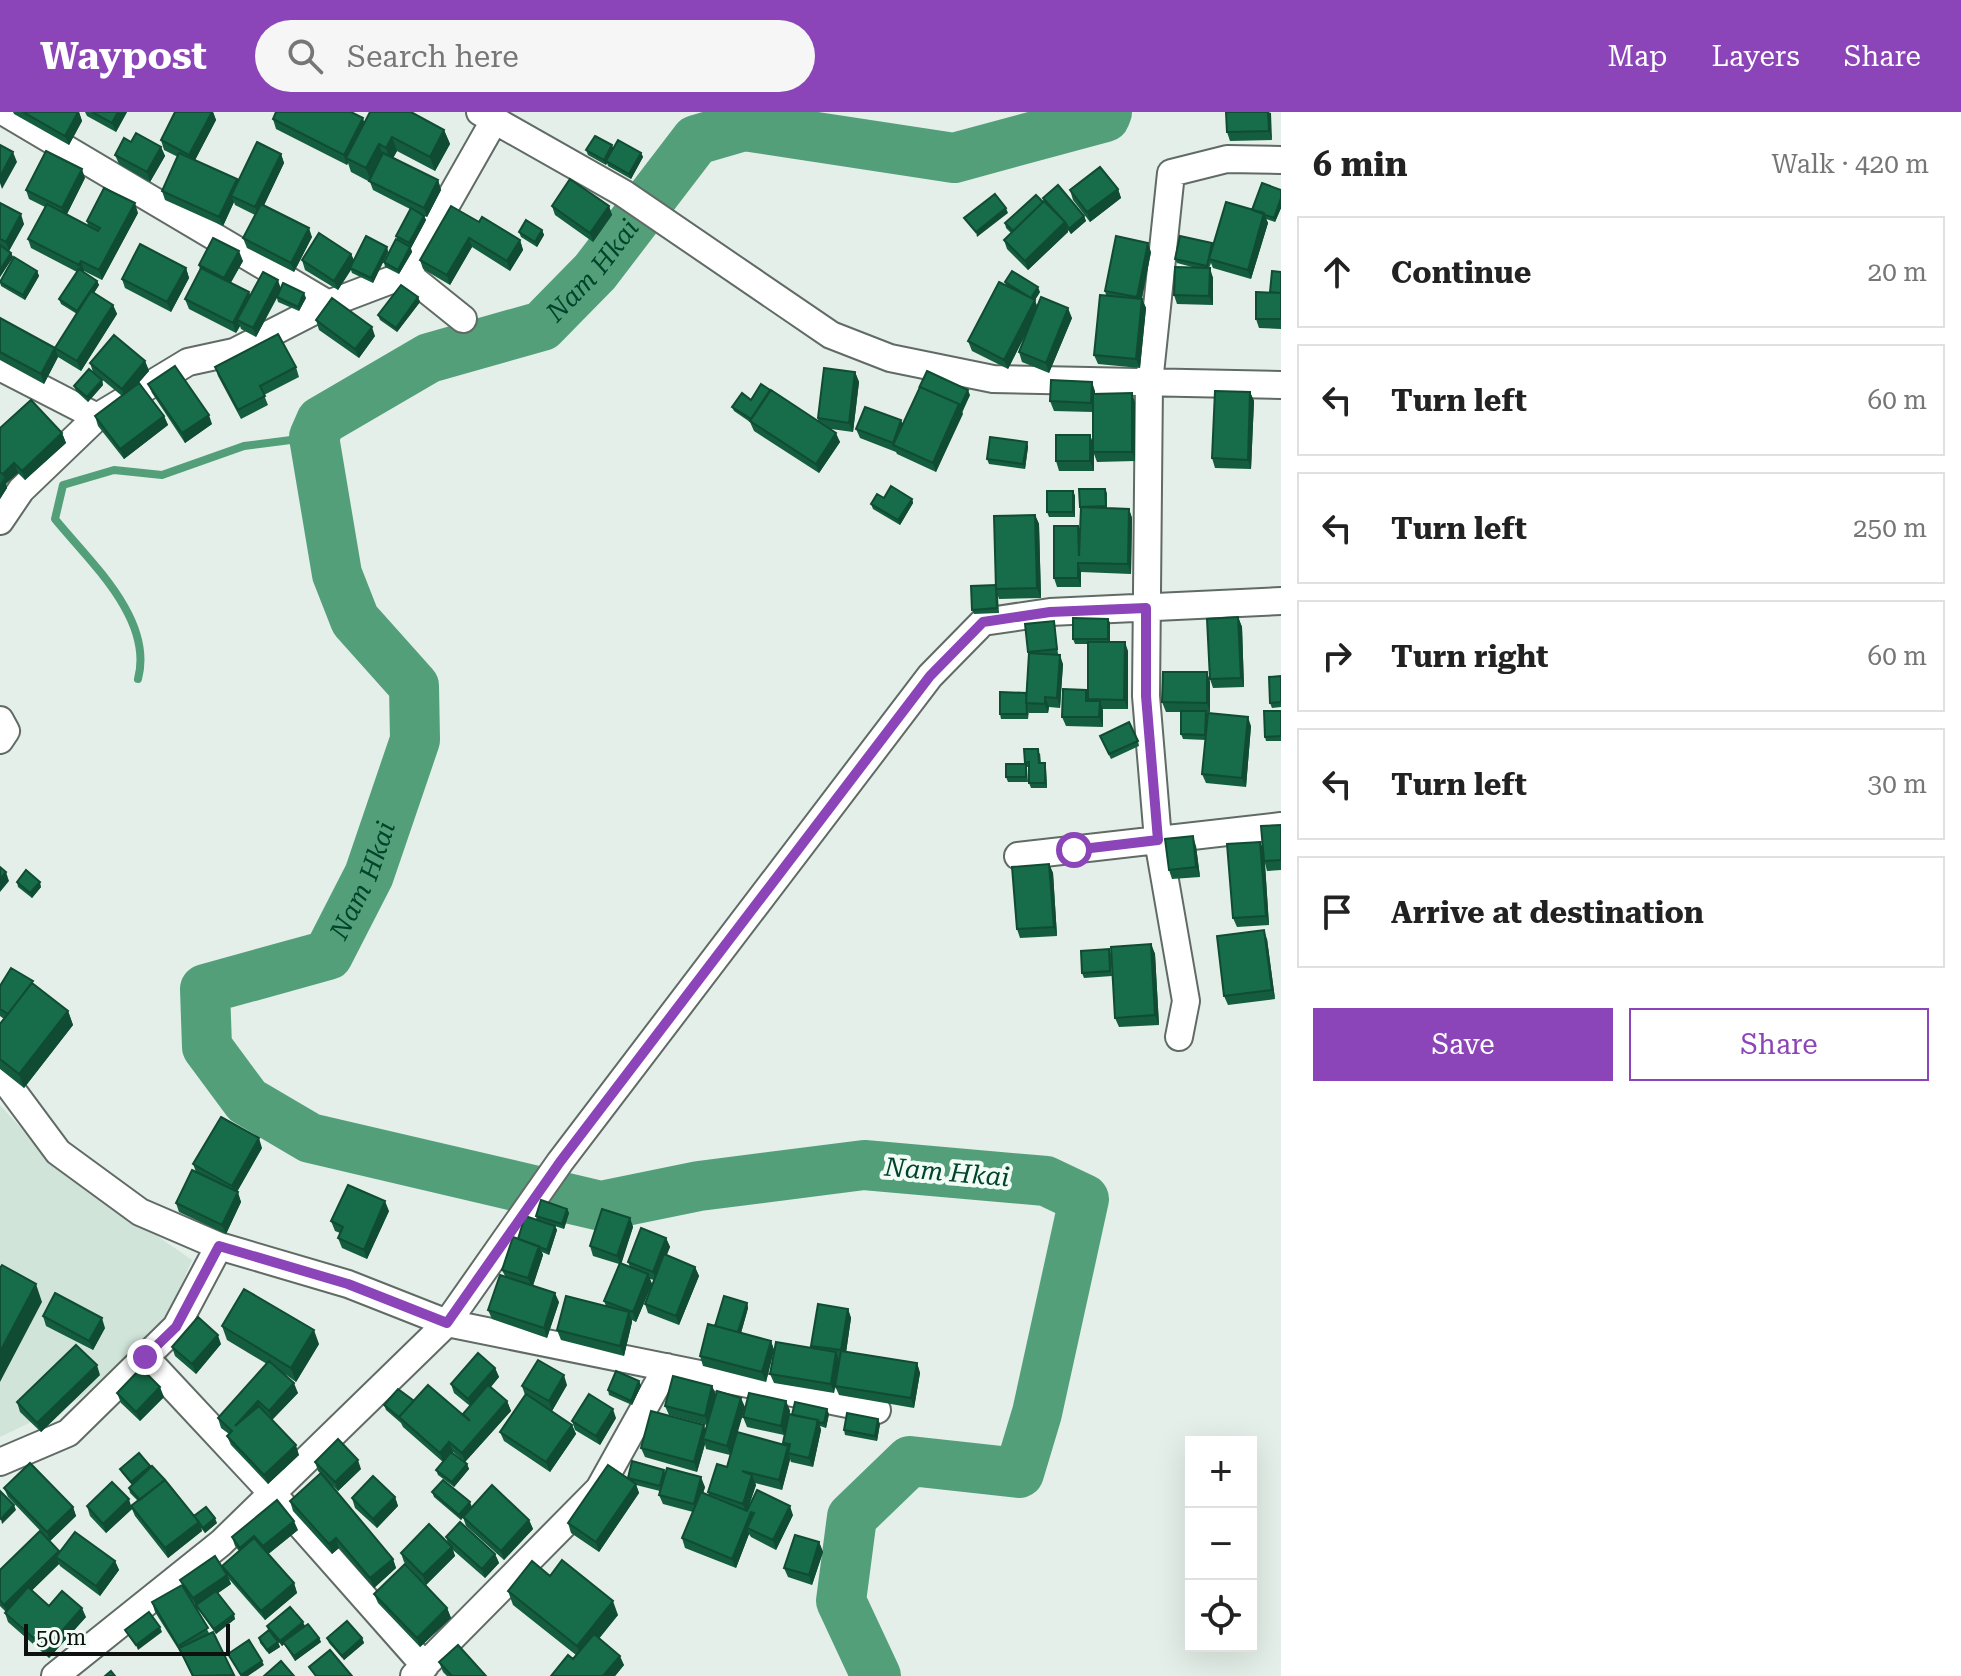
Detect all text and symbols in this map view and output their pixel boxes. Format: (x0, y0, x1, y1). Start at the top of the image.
search box (255, 20, 815, 92)
text: Waypost (40, 34, 207, 78)
icon: search (283, 34, 327, 78)
text: Search here (347, 39, 519, 74)
text: Map (1608, 40, 1667, 73)
text: Layers (1711, 40, 1800, 73)
text: Share (1844, 40, 1921, 73)
text: 6 min (1313, 144, 1408, 184)
text: Walk · 420 m (1771, 149, 1929, 179)
water label: Nam Hkai (539, 213, 645, 328)
icon: ahead (1315, 250, 1359, 294)
text: Continue (1391, 255, 1531, 290)
text: 20 m (1868, 257, 1927, 287)
icon: left (1315, 378, 1359, 422)
text: Turn left (1391, 383, 1527, 418)
text: 60 m (1868, 385, 1927, 415)
icon: left (1315, 506, 1359, 550)
text: Turn left (1391, 511, 1527, 546)
text: 250 m (1853, 513, 1927, 543)
icon: right (1315, 634, 1359, 678)
text: Turn right (1391, 639, 1548, 674)
text: 60 m (1868, 641, 1927, 671)
icon: left (1315, 762, 1359, 806)
text: Turn left (1391, 767, 1527, 802)
text: 30 m (1868, 769, 1927, 799)
water label: Nam Hkai (323, 818, 401, 945)
route start (1056, 832, 1092, 868)
icon: arrive (1315, 890, 1359, 934)
text: Arrive at destination (1391, 895, 1704, 930)
button: Save (1313, 1008, 1613, 1081)
button: Share (1629, 1008, 1929, 1081)
water label: Nam Hkai (882, 1152, 1011, 1192)
route end (127, 1339, 163, 1375)
map controls (1185, 1436, 1257, 1652)
button: + (1185, 1436, 1257, 1508)
button: − (1185, 1508, 1257, 1580)
button: locate (1185, 1580, 1257, 1652)
scale bar (24, 1620, 230, 1656)
text: 50 m (36, 1625, 86, 1650)

